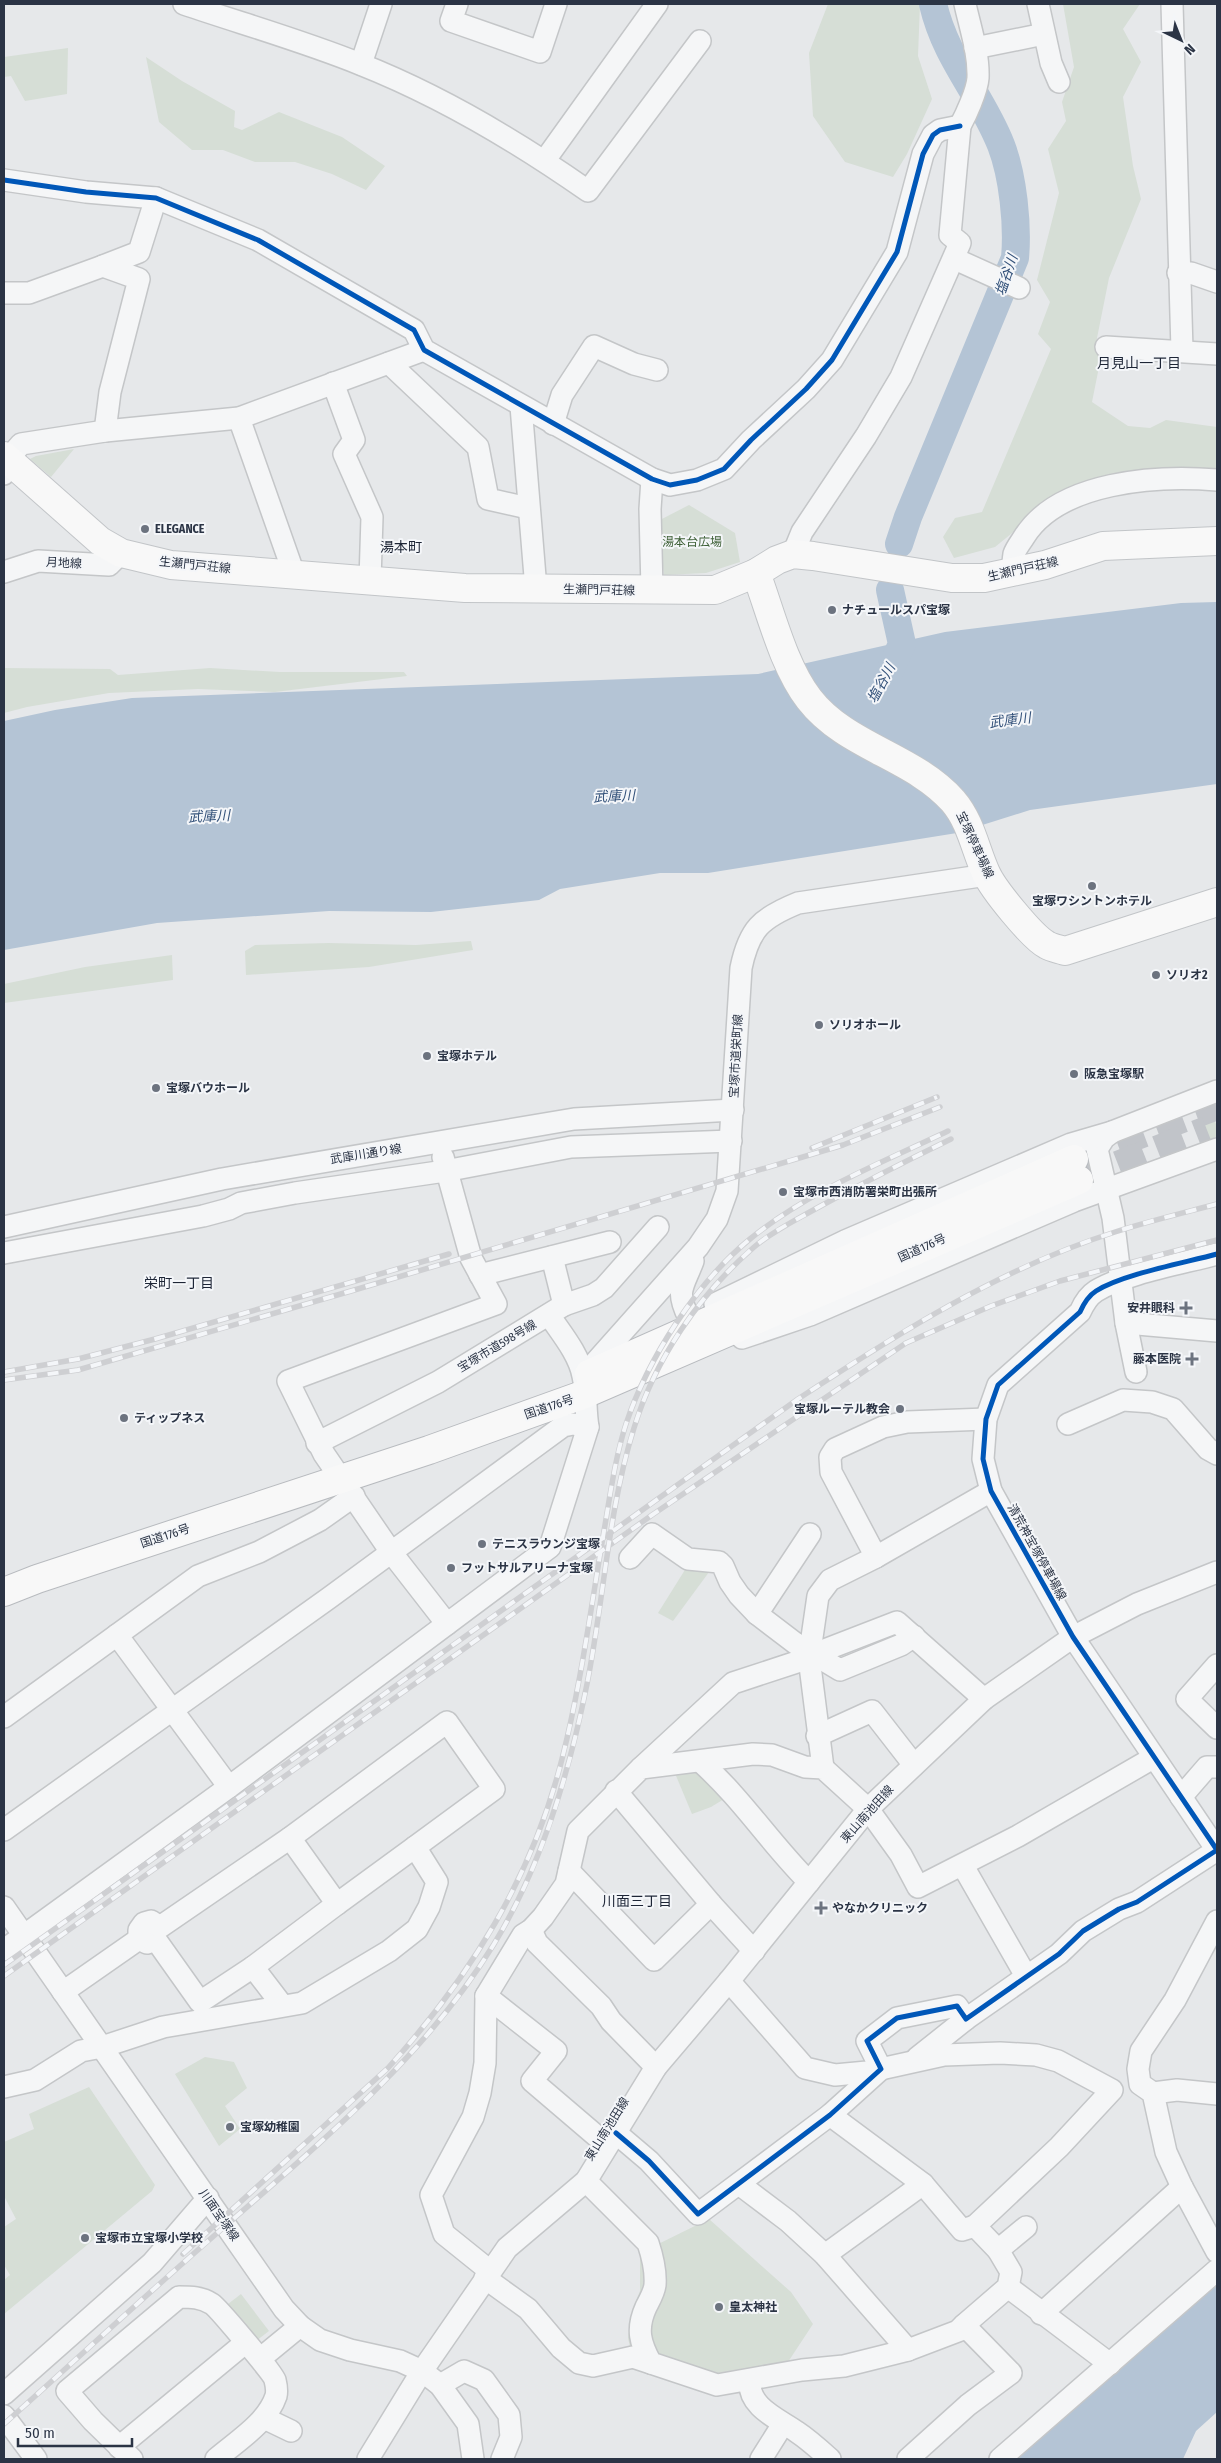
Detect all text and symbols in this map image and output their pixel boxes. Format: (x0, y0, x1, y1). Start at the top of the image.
north arrow (1156, 15, 1206, 65)
text: N (1181, 40, 1198, 58)
water label: 塩谷川 (992, 251, 1022, 298)
district label: 月見山一丁目 (1097, 355, 1181, 372)
place label: ELEGANCE (155, 522, 205, 536)
marker: ELEGANCE (139, 523, 151, 535)
park label: 湯本台広場 (662, 535, 722, 549)
district label: 湯本町 (380, 539, 422, 556)
street label: 生瀬門戸荘線 (158, 554, 232, 576)
street label: 生瀬門戸荘線 (986, 554, 1060, 584)
street label: 月地線 (46, 555, 82, 571)
street label: 生瀬門戸荘線 (563, 582, 635, 598)
place label: ナチュールスパ宝塚 (842, 603, 950, 617)
marker: ナチュールスパ宝塚 (826, 604, 838, 616)
water label: 塩谷川 (864, 659, 900, 706)
water label: 武庫川 (988, 709, 1034, 731)
water label: 武庫川 (593, 787, 637, 806)
water label: 武庫川 (188, 807, 232, 826)
street label: 宝塚停車場線 (953, 809, 997, 881)
marker: 宝塚ワシントンホテル (1086, 880, 1098, 892)
place label: 宝塚ワシントンホテル (1032, 894, 1152, 908)
place label: ソリオ2 (1166, 968, 1208, 982)
marker: ソリオ2 (1150, 969, 1162, 981)
street label: 宝塚市道栄町線 (727, 1014, 745, 1098)
place label: ソリオホール (829, 1018, 901, 1032)
marker: ソリオホール (813, 1019, 825, 1031)
place label: 宝塚ホテル (437, 1049, 497, 1063)
marker: 宝塚ホテル (421, 1050, 433, 1062)
place label: 阪急宝塚駅 (1084, 1067, 1144, 1081)
marker: 阪急宝塚駅 (1068, 1068, 1080, 1080)
place label: 宝塚バウホール (166, 1081, 250, 1095)
marker: 宝塚バウホール (150, 1082, 162, 1094)
street label: 武庫川通り線 (329, 1141, 403, 1167)
place label: 宝塚市西消防署栄町出張所 (793, 1185, 937, 1199)
marker: 宝塚市西消防署栄町出張所 (777, 1186, 789, 1198)
street label: 国道176号 (896, 1231, 948, 1265)
district label: 栄町一丁目 (144, 1275, 214, 1292)
place label: 安井眼科 (1127, 1301, 1175, 1315)
marker: 安井眼科 (1179, 1301, 1193, 1315)
street label: 宝塚市道598号線 (455, 1317, 539, 1375)
place label: 藤本医院 (1133, 1352, 1181, 1366)
marker: 藤本医院 (1185, 1352, 1199, 1366)
street label: 国道176号 (523, 1392, 575, 1422)
place label: 宝塚ルーテル教会 (794, 1402, 890, 1416)
marker: 宝塚ルーテル教会 (894, 1403, 906, 1415)
place label: ティップネス (134, 1411, 205, 1425)
marker: ティップネス (118, 1412, 130, 1424)
street label: 清荒神宝塚停車場線 (1005, 1501, 1069, 1603)
street label: 国道176号 (138, 1521, 192, 1551)
place label: テニスラウンジ宝塚 (492, 1537, 600, 1551)
marker: テニスラウンジ宝塚 (476, 1538, 488, 1550)
place label: フットサルアリーナ宝塚 (461, 1561, 593, 1575)
marker: フットサルアリーナ宝塚 (445, 1562, 457, 1574)
street label: 東山南池田線 (838, 1783, 896, 1845)
district label: 川面三丁目 (602, 1893, 672, 1910)
marker: やなかクリニック (814, 1901, 828, 1915)
place label: やなかクリニック (832, 1901, 928, 1915)
street label: 東山南池田線 (582, 2095, 632, 2163)
place label: 宝塚幼稚園 (240, 2120, 300, 2134)
marker: 宝塚幼稚園 (224, 2121, 236, 2133)
street label: 川面宝塚線 (196, 2186, 242, 2244)
place label: 宝塚市立宝塚小学校 (95, 2231, 203, 2245)
marker: 宝塚市立宝塚小学校 (79, 2232, 91, 2244)
place label: 皇太神社 (729, 2300, 777, 2314)
marker: 皇太神社 (713, 2301, 725, 2313)
scale bar (18, 2416, 131, 2448)
text: 50 m (25, 2424, 55, 2442)

